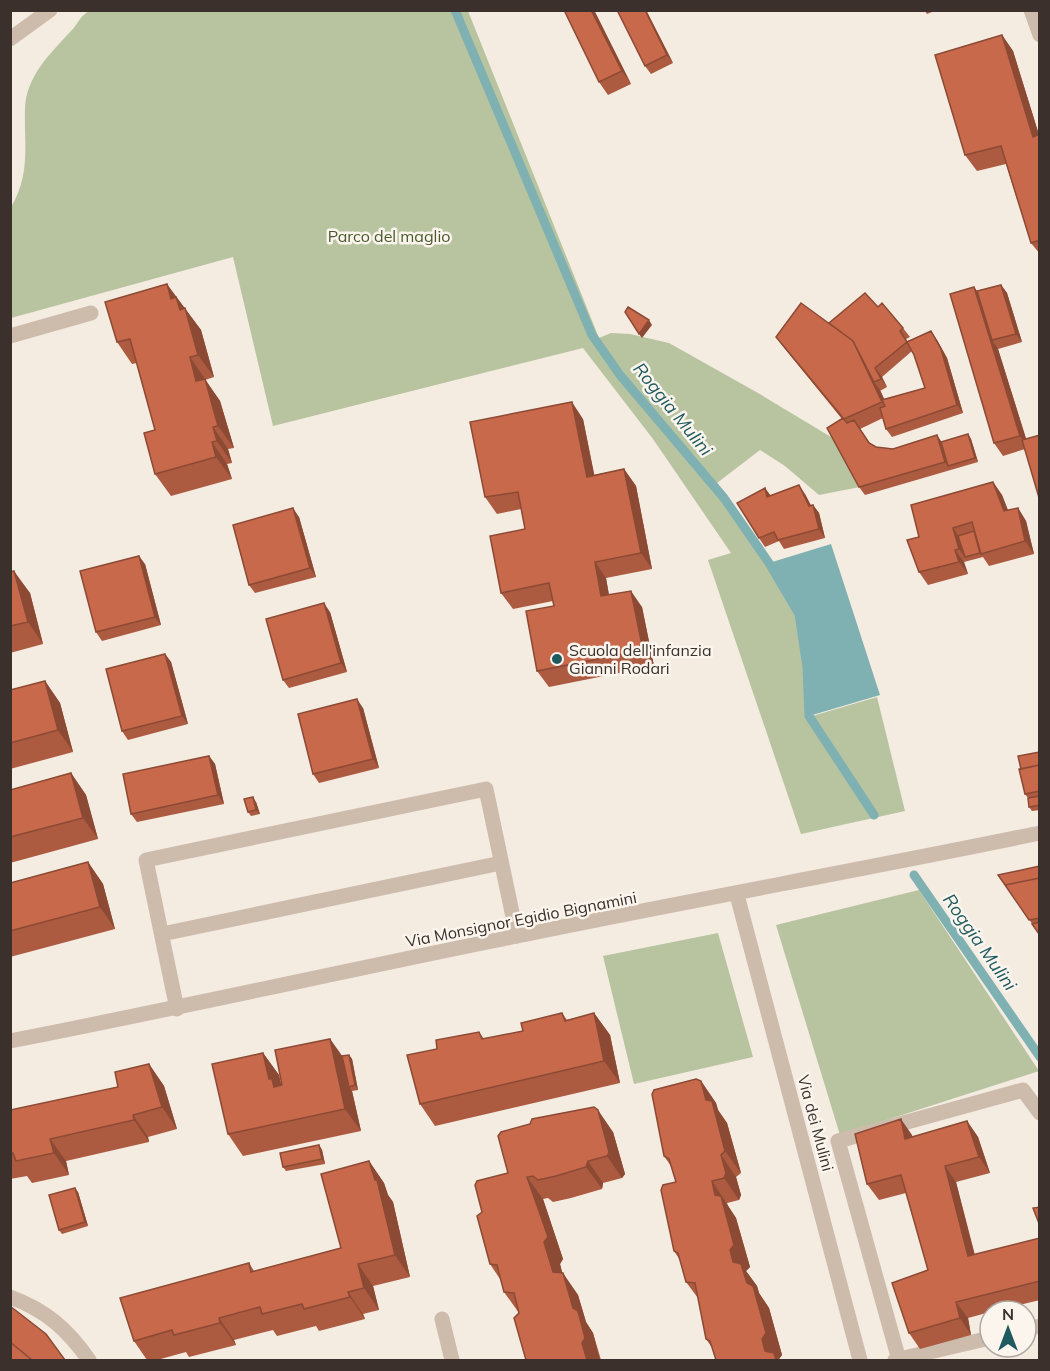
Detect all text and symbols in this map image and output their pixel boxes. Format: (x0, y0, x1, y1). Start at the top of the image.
park label: Parco del maglio (328, 226, 450, 246)
water label: Roggia Mulini (628, 358, 718, 461)
place label: Scuola dell'infanzia Gianni Rodari (569, 640, 712, 678)
marker: Scuola dell'infanzia Gianni Rodari (550, 652, 564, 666)
street label: Via Monsignor Egidio Bignamini (404, 887, 638, 951)
water label: Roggia Mulini (938, 889, 1022, 996)
street label: Via dei Mulini (794, 1073, 838, 1173)
north arrow (978, 1299, 1038, 1359)
text: N (1002, 1304, 1014, 1324)

